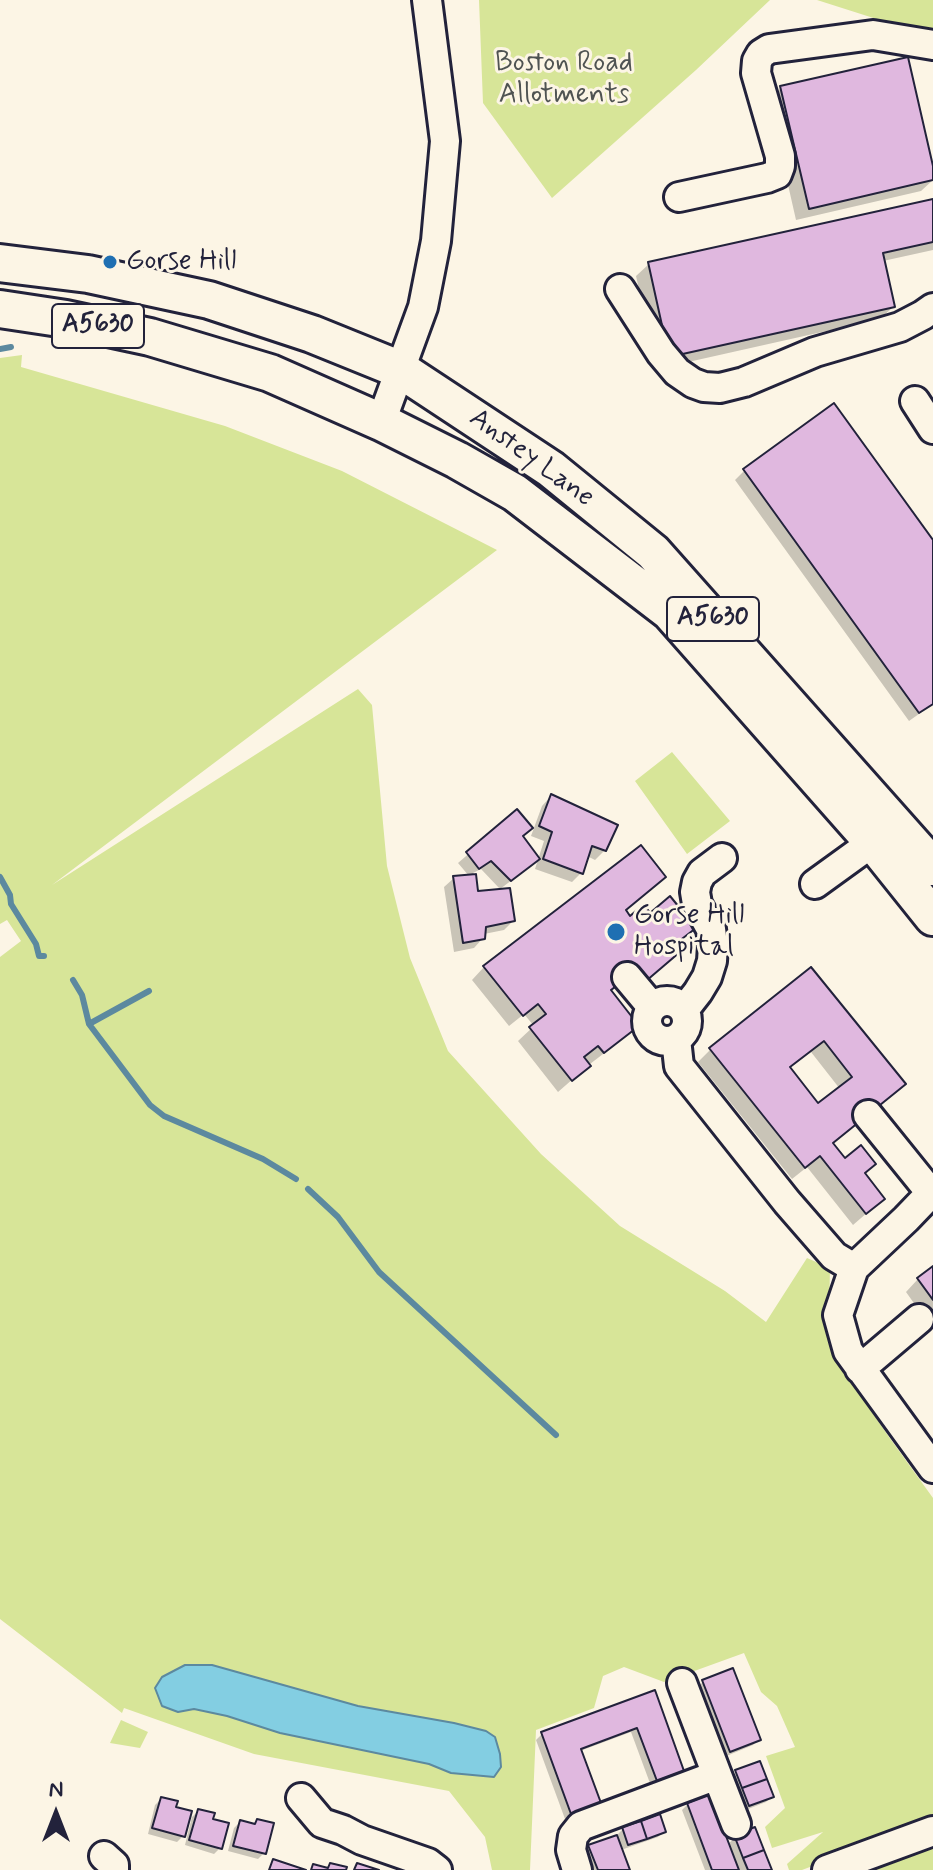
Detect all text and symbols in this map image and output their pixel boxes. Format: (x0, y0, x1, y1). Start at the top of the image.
park label: Boston Road Allotments (495, 47, 633, 113)
place label: Gorse Hill (126, 245, 236, 279)
marker: Gorse Hill (101, 253, 119, 271)
road number: A5630 (52, 304, 144, 348)
street label: Anstey Lane (462, 402, 600, 516)
road number: A5630 (667, 597, 759, 641)
place label: Gorse Hill Hospital (634, 899, 744, 965)
marker: Gorse Hill Hospital (605, 921, 627, 943)
north arrow (16, 1774, 96, 1854)
text: N (49, 1776, 63, 1804)

